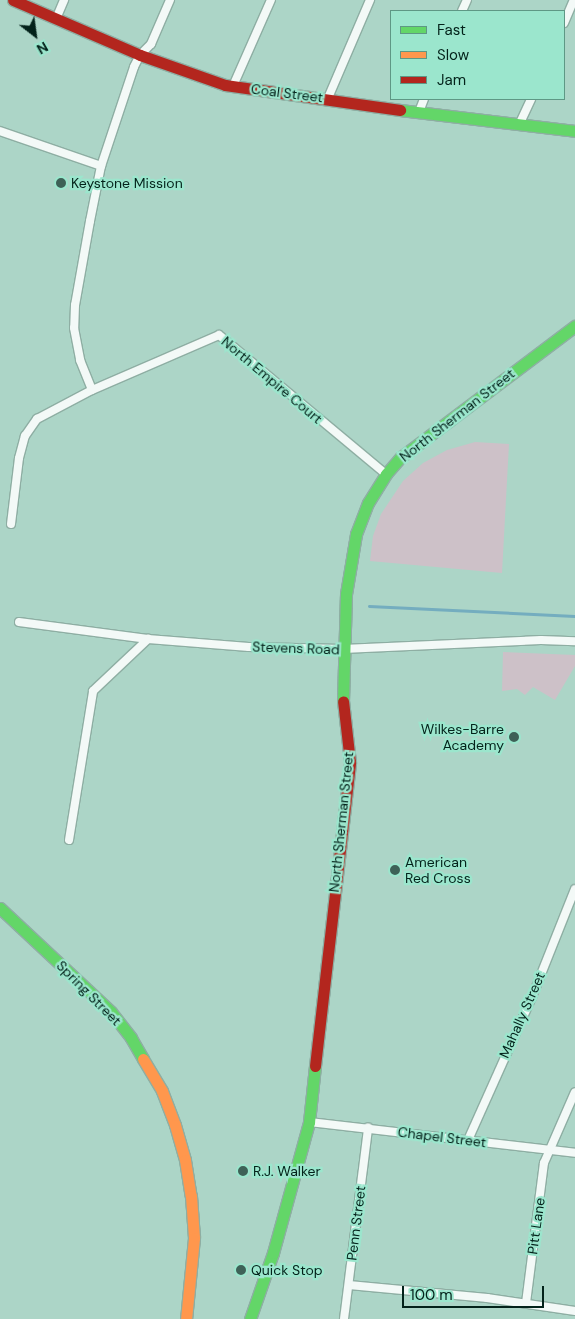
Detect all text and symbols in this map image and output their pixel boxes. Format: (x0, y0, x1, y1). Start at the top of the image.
north arrow (10, 10, 60, 60)
legend (390, 10, 565, 100)
text: Fast (437, 20, 466, 40)
text: N (34, 38, 51, 58)
text: Slow (437, 45, 469, 65)
text: Jam (437, 70, 466, 90)
street label: Coal Street (250, 80, 324, 106)
place label: Keystone Mission (71, 175, 183, 191)
marker: Keystone Mission (55, 177, 67, 189)
street label: North Empire Court (218, 333, 326, 427)
street label: North Sherman Street (396, 365, 518, 465)
street label: Stevens Road (252, 638, 340, 658)
place label: Wilkes-Barre Academy (421, 721, 504, 754)
marker: Wilkes-Barre Academy (508, 731, 520, 743)
street label: North Sherman Street (325, 751, 357, 893)
place label: American Red Cross (405, 854, 471, 886)
marker: American Red Cross (389, 864, 401, 876)
street label: Spring Street (53, 957, 125, 1029)
street label: Mahally Street (496, 969, 548, 1061)
street label: Chapel Street (397, 1123, 487, 1151)
place label: R.J. Walker (253, 1163, 321, 1179)
marker: R.J. Walker (237, 1165, 249, 1177)
street label: Penn Street (343, 1185, 369, 1261)
street label: Pitt Lane (524, 1197, 548, 1255)
place label: Quick Stop (251, 1262, 322, 1278)
marker: Quick Stop (235, 1264, 247, 1276)
scale bar (405, 1276, 548, 1308)
text: 100 m (410, 1285, 453, 1305)

